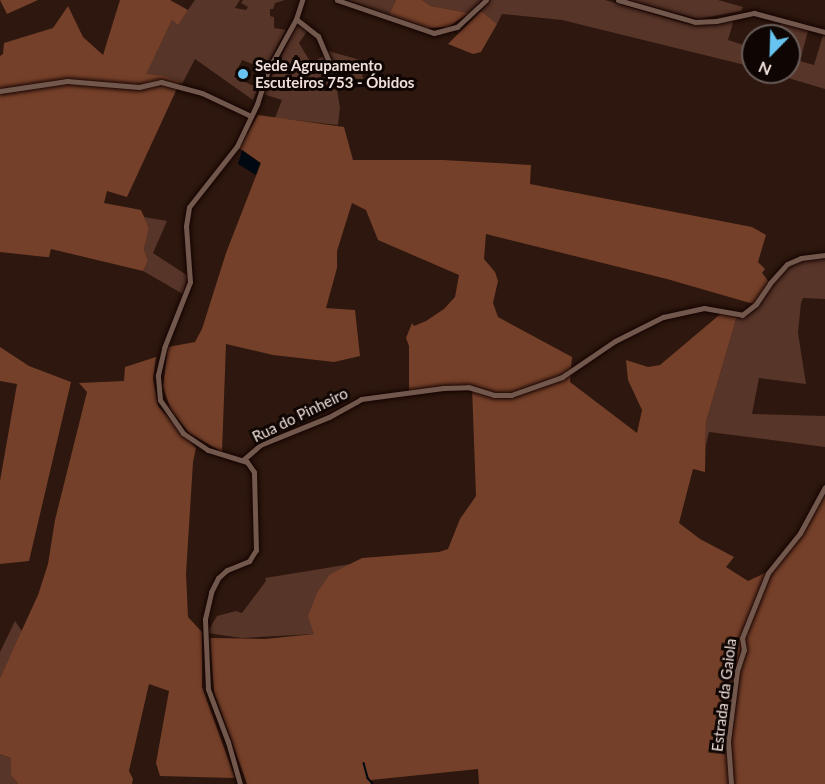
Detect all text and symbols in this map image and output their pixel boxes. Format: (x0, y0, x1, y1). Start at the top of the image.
north arrow (741, 24, 801, 84)
place label: Sede Agrupamento Escuteiros 753 - Óbidos (255, 56, 414, 91)
text: N (755, 58, 774, 80)
marker: Sede Agrupamento Escuteiros 753 - Óbidos (236, 67, 250, 81)
street label: Rua do Pinheiro (249, 384, 351, 446)
street label: Estrada da Gaiola (708, 637, 740, 753)

